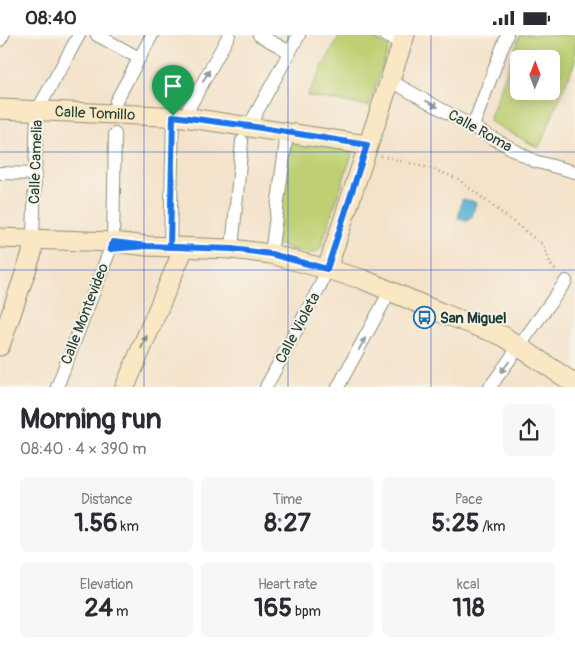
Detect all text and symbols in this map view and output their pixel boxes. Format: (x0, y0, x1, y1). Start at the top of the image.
text: 08:40 (25, 6, 77, 30)
north arrow (510, 50, 560, 100)
map controls (510, 50, 560, 100)
pin (152, 65, 194, 116)
one-way arrow (202, 69, 210, 83)
icon: arrive (159, 72, 187, 100)
one-way arrow (424, 100, 439, 108)
street label: Calle Tomillo (54, 102, 136, 124)
street label: Calle Roma (445, 106, 516, 156)
street label: Calle Camelia (25, 120, 47, 204)
street label: Calle Montevideo (57, 261, 113, 367)
street label: Calle Violeta (271, 289, 325, 367)
bus stop icon: San Miguel (412, 306, 436, 330)
place label: San Miguel (440, 309, 507, 328)
one-way arrow (140, 335, 148, 349)
one-way arrow (357, 337, 366, 351)
one-way arrow (500, 360, 511, 373)
text: Morning run (20, 402, 162, 437)
button: share (503, 404, 555, 456)
text: 08:40 · 4 × 390 m (20, 439, 146, 459)
text: Distance (81, 491, 132, 508)
text: Time (273, 491, 302, 508)
text: Pace (455, 491, 482, 508)
text: 1.56 (74, 508, 118, 539)
text: 8:27 (264, 508, 311, 539)
text: 5:25 (431, 508, 479, 539)
text: km (118, 518, 139, 535)
text: /km (479, 518, 506, 535)
text: Elevation (80, 576, 133, 593)
text: Heart rate (258, 576, 317, 593)
text: kcal (457, 576, 480, 593)
text: 24 (85, 593, 113, 624)
text: 165 (254, 593, 292, 624)
text: 118 (452, 593, 485, 624)
text: m (113, 603, 128, 620)
text: bpm (292, 603, 321, 620)

